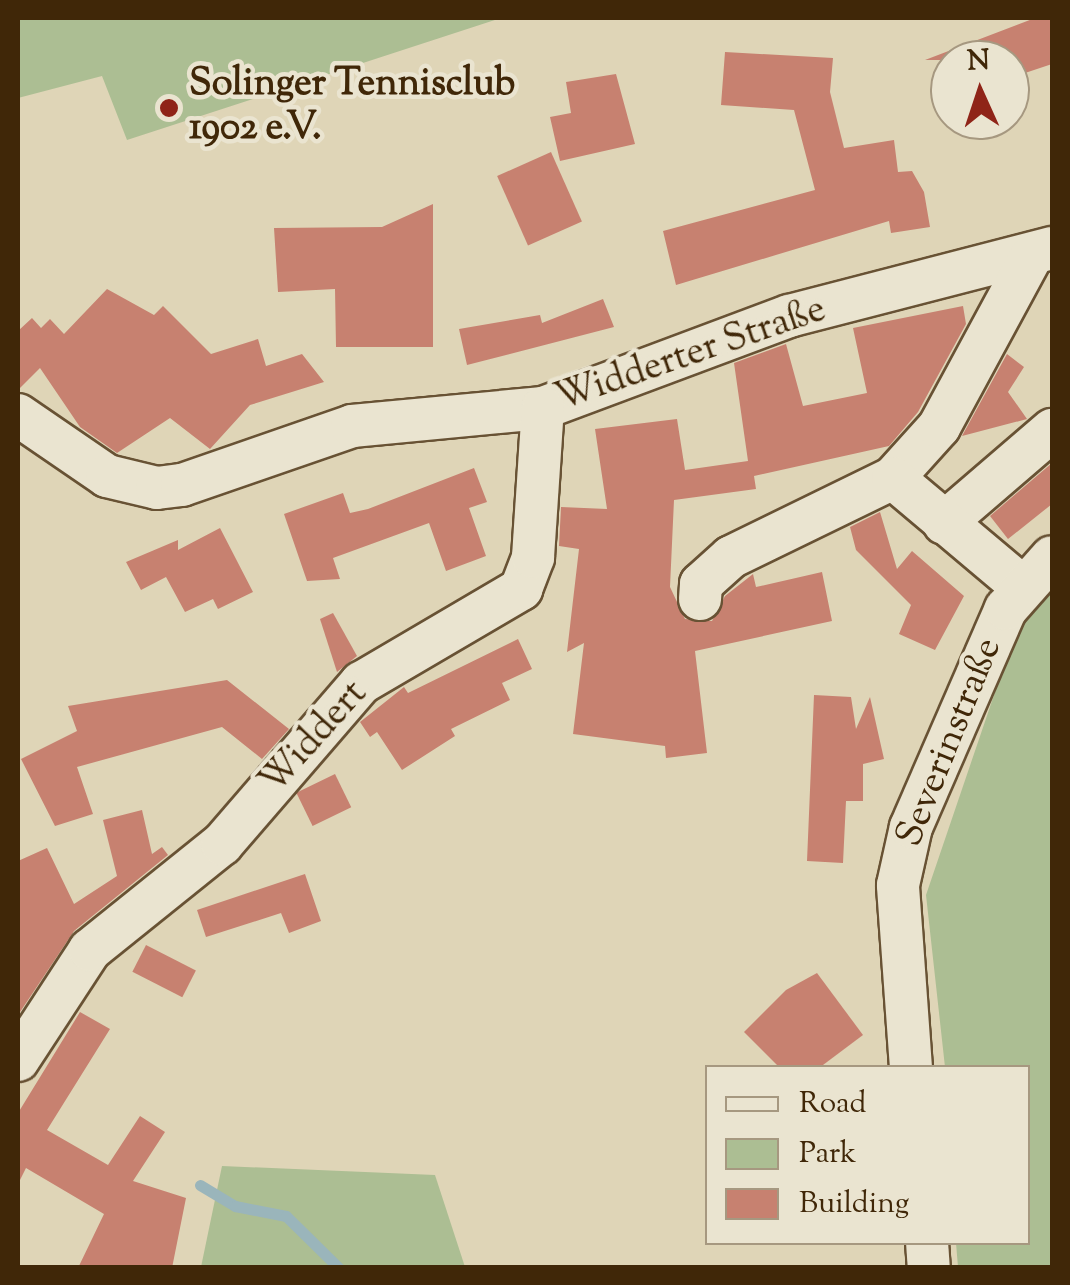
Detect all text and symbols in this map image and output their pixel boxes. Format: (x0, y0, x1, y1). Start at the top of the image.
north arrow (930, 40, 1030, 140)
text: N (966, 41, 991, 83)
place label: Solinger Tennisclub 1902 e.V. (189, 63, 515, 152)
marker: Solinger Tennisclub 1902 e.V. (158, 97, 180, 119)
street label: Widderter Straße (550, 288, 832, 424)
street label: Severinstraße (888, 632, 1014, 854)
street label: Widdert (252, 673, 378, 805)
legend (705, 1065, 1030, 1245)
text: Road (799, 1083, 866, 1126)
text: Park (799, 1133, 856, 1176)
text: Building (799, 1183, 909, 1226)

